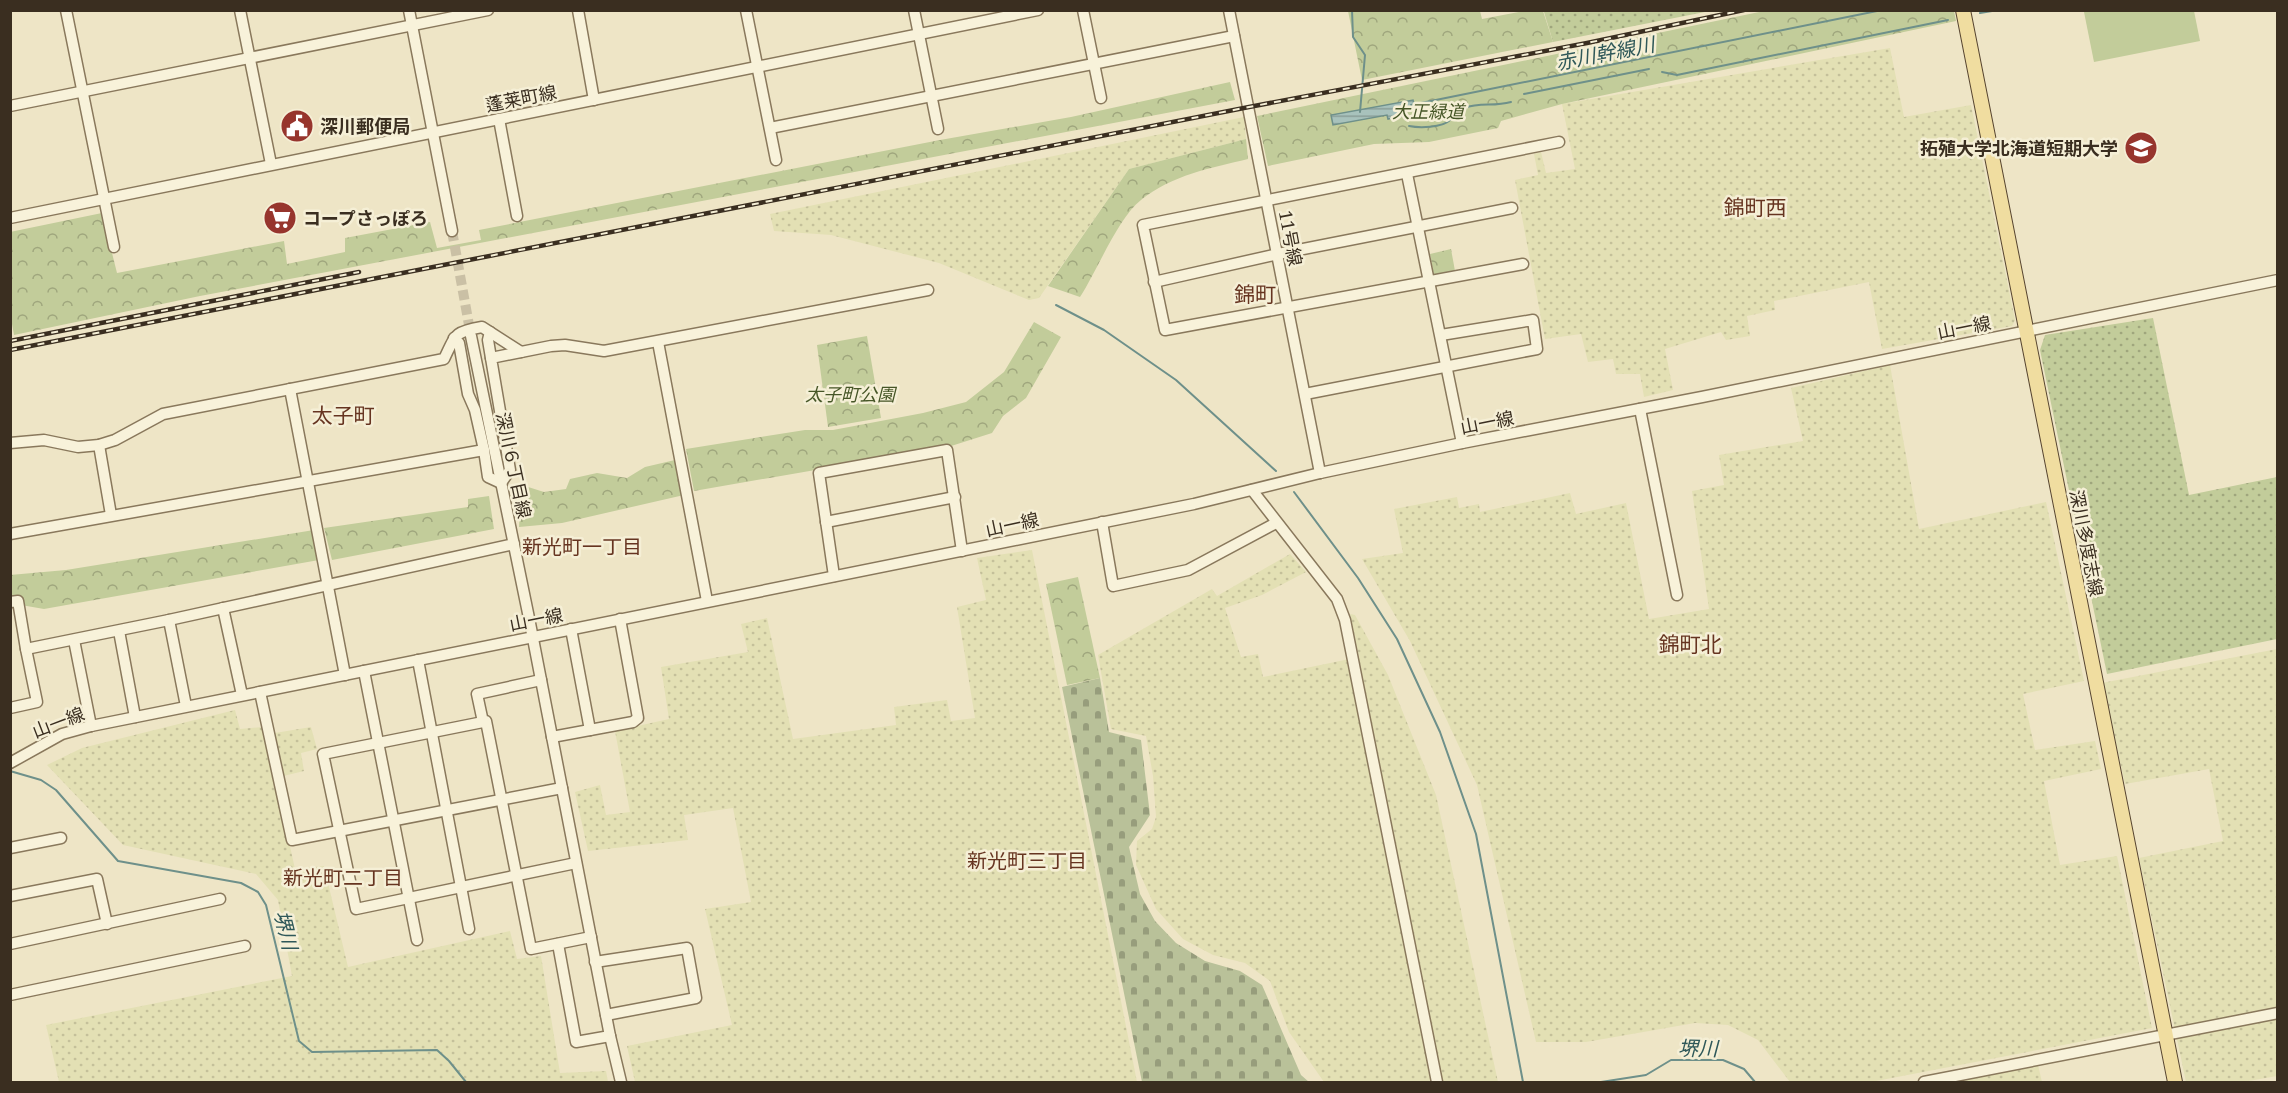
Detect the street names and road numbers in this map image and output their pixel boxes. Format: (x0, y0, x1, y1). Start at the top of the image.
street label: 蓬莱町線 (483, 79, 559, 117)
street label: 11号線 (1274, 208, 1308, 268)
street label: 山一線 (1935, 310, 1993, 344)
street label: 山一線 (1458, 405, 1516, 439)
street label: 深川６丁目線 (491, 410, 537, 520)
street label: 深川多度志線 (2065, 488, 2109, 598)
street label: 山一線 (983, 507, 1041, 541)
street label: 山一線 (507, 602, 565, 636)
street label: 山一線 (28, 701, 88, 743)

